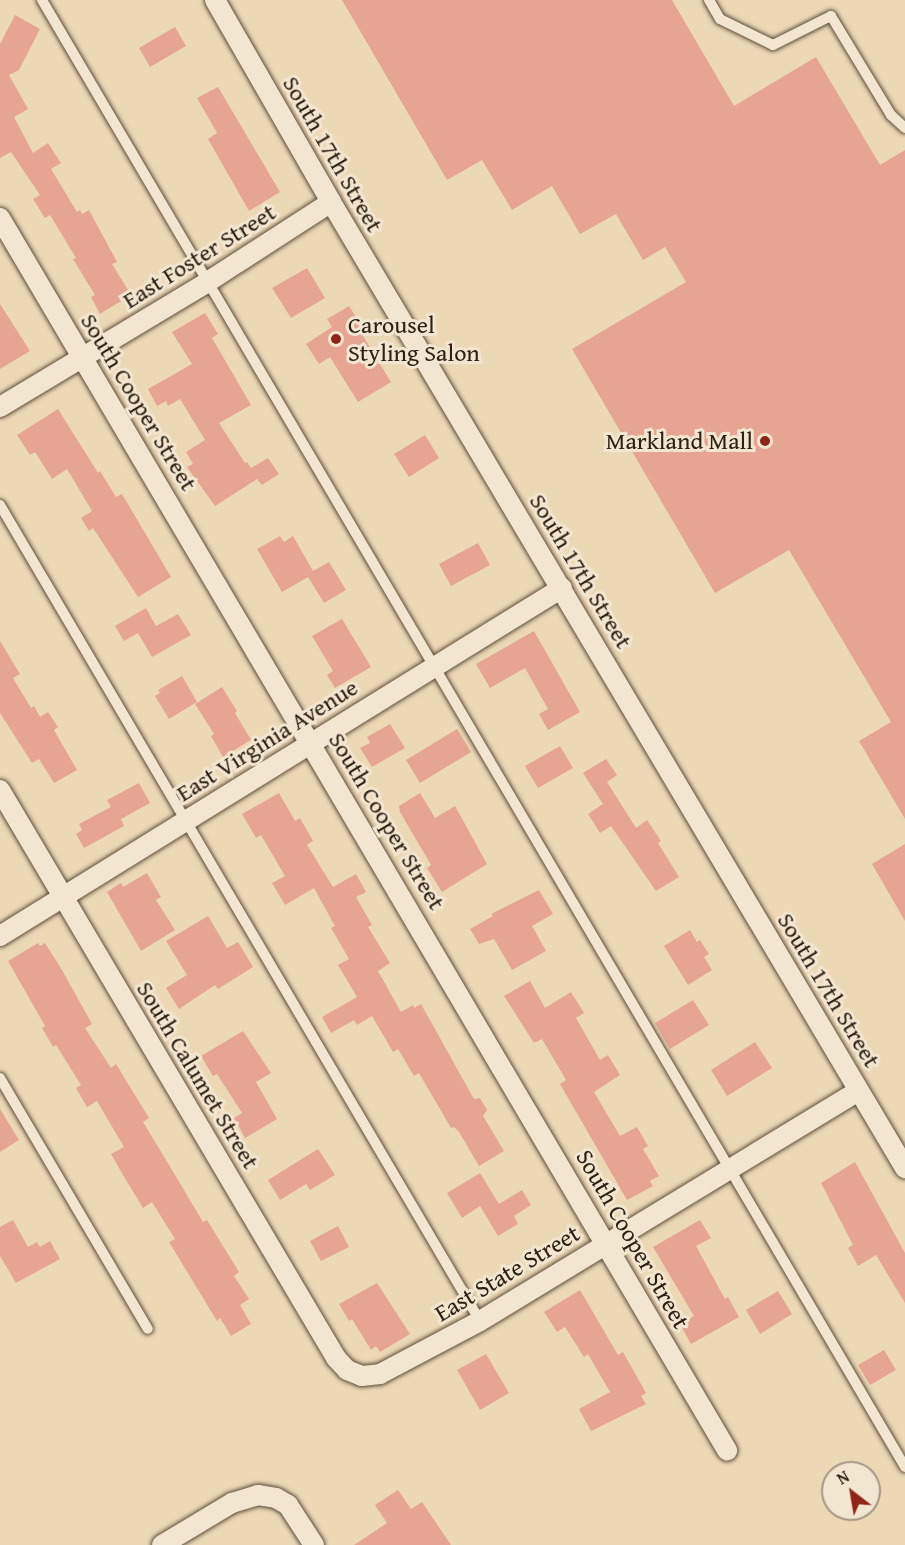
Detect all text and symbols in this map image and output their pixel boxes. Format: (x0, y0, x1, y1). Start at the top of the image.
street label: South 17th Street (277, 71, 389, 237)
street label: East Foster Street (117, 197, 281, 315)
street label: South Cooper Street (75, 308, 203, 496)
place label: Carousel Styling Salon (348, 311, 480, 367)
marker: Carousel Styling Salon (329, 332, 343, 346)
place label: Markland Mall (606, 427, 753, 455)
marker: Markland Mall (758, 434, 772, 448)
street label: South 17th Street (524, 488, 638, 654)
street label: East Virginia Avenue (171, 673, 363, 807)
street label: South Cooper Street (323, 727, 451, 915)
street label: South 17th Street (772, 907, 886, 1073)
street label: South Calumet Street (131, 976, 265, 1174)
street label: South Cooper Street (570, 1144, 696, 1334)
street label: East State Street (429, 1218, 585, 1328)
north arrow (821, 1461, 881, 1521)
text: N (832, 1464, 854, 1490)

